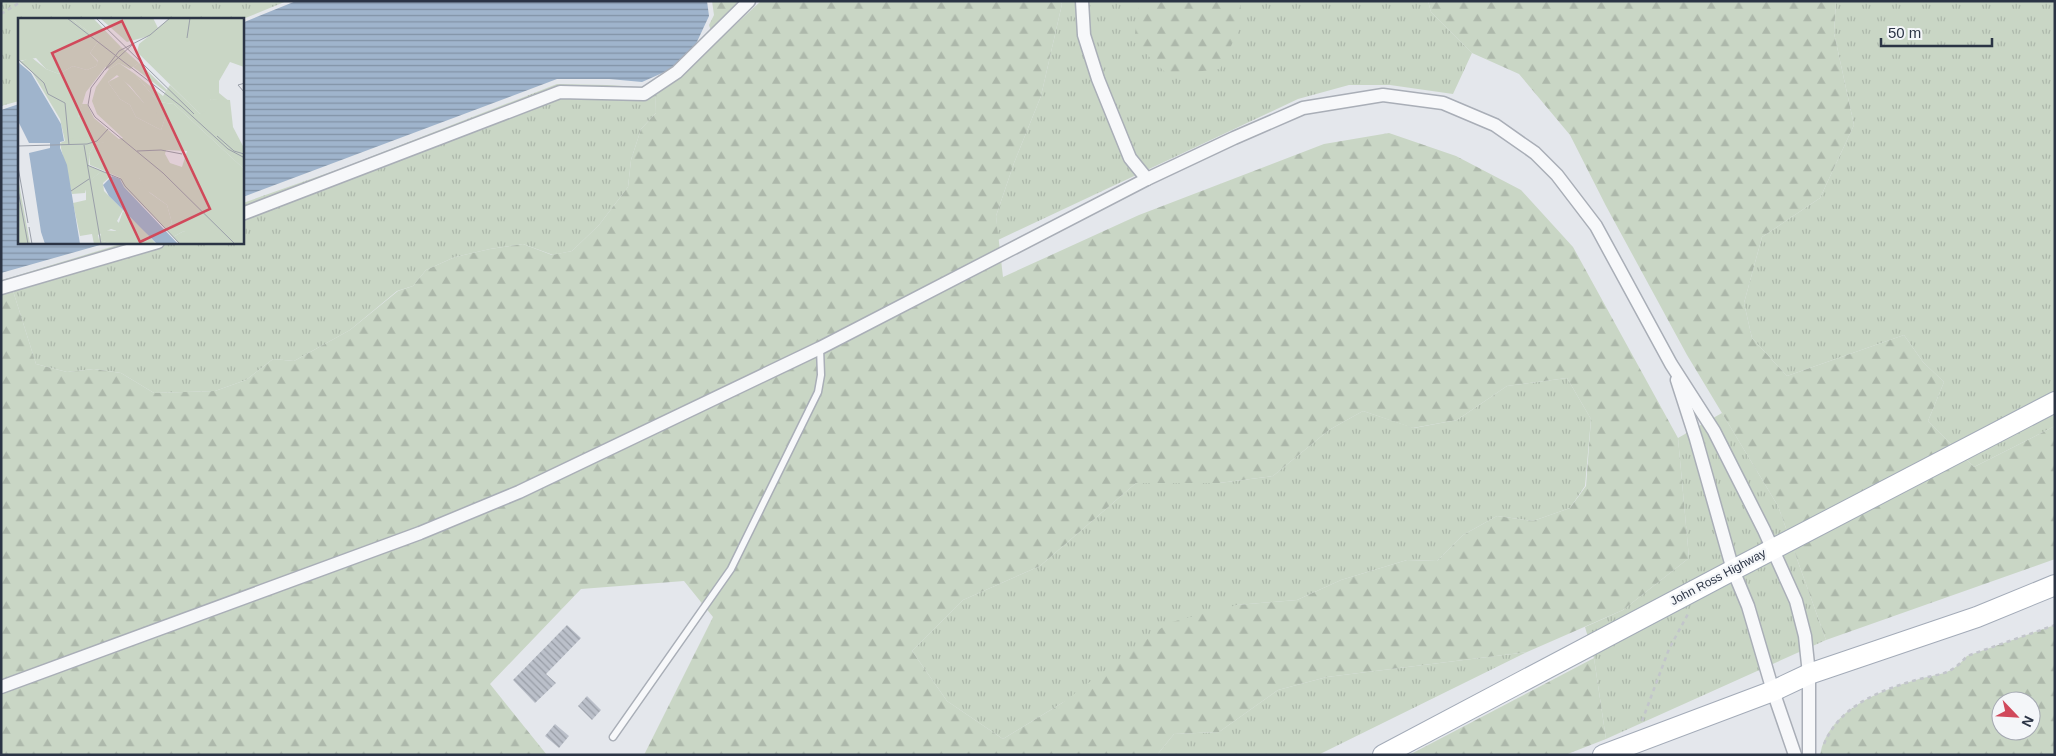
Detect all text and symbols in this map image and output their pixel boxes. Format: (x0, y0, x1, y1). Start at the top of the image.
scale bar (1881, 15, 1992, 47)
inset map (18, 18, 244, 244)
text: 50 m (1888, 24, 1921, 41)
street label: John Ross Highway (1668, 546, 1768, 608)
north arrow (1991, 691, 2041, 741)
text: N (2018, 714, 2037, 729)

